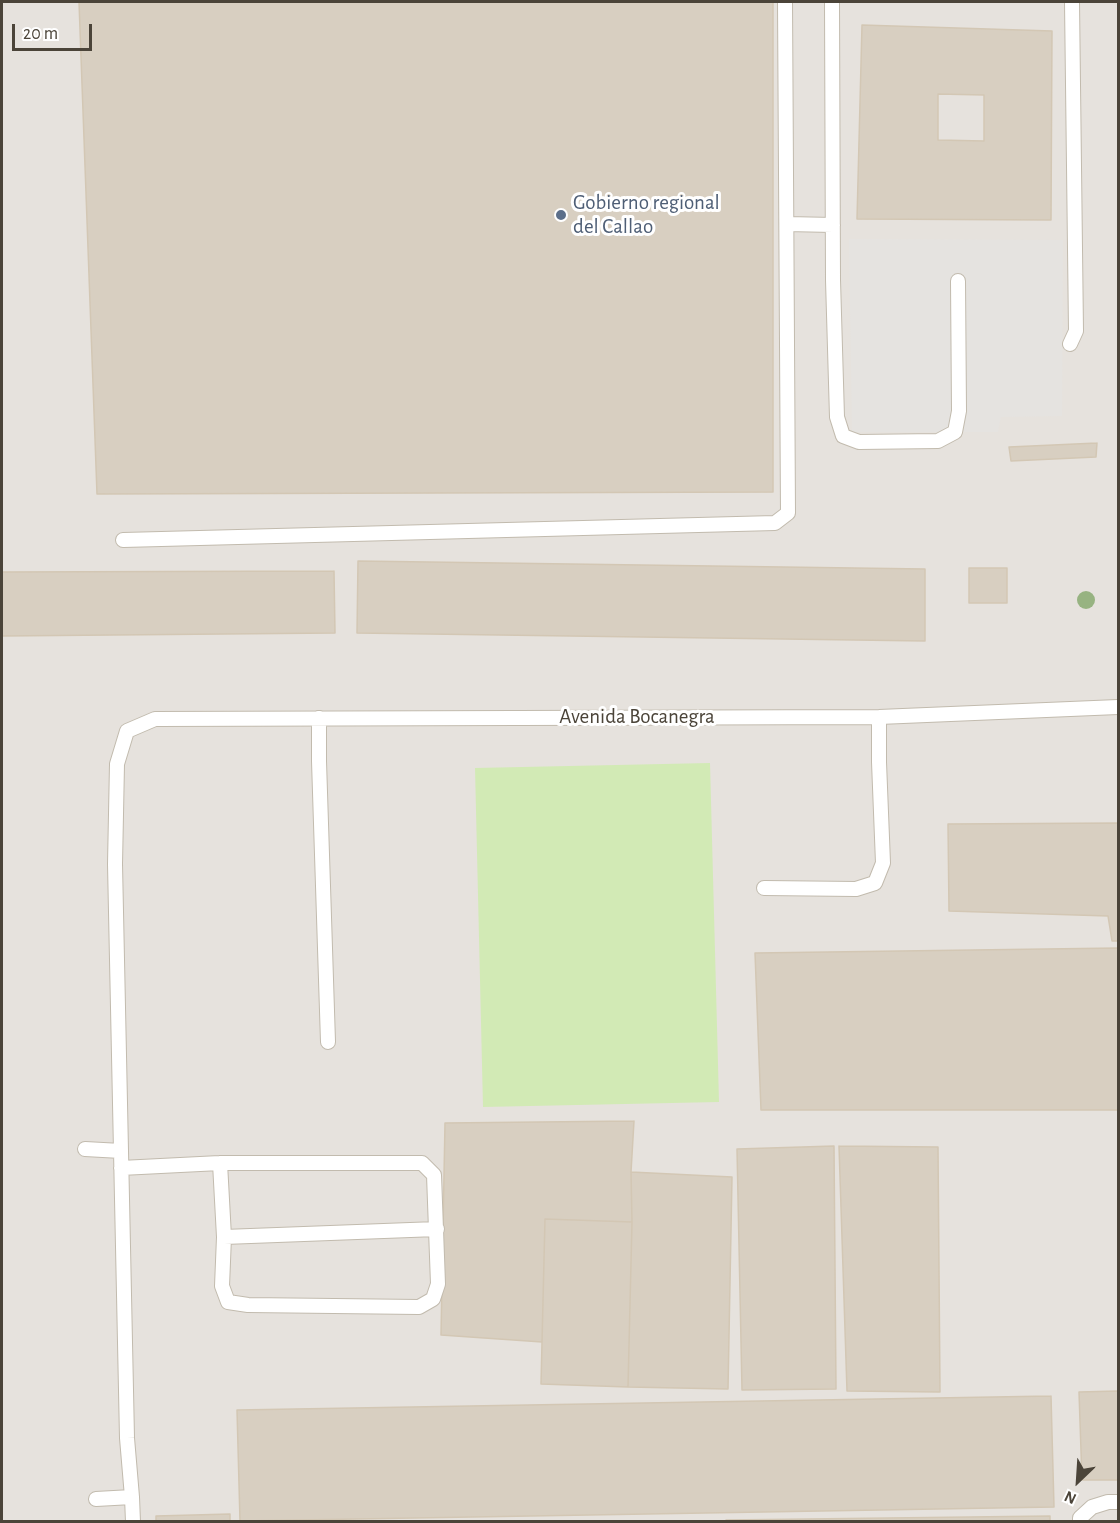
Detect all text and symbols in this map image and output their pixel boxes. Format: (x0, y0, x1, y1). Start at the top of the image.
scale bar (15, 12, 94, 50)
text: 20 m (23, 25, 58, 43)
place label: Gobierno regional del Callao (573, 190, 720, 240)
marker: Gobierno regional del Callao (554, 208, 568, 222)
street label: Avenida Bocanegra (559, 704, 715, 730)
north arrow (1048, 1451, 1108, 1511)
text: N (1062, 1488, 1079, 1507)

